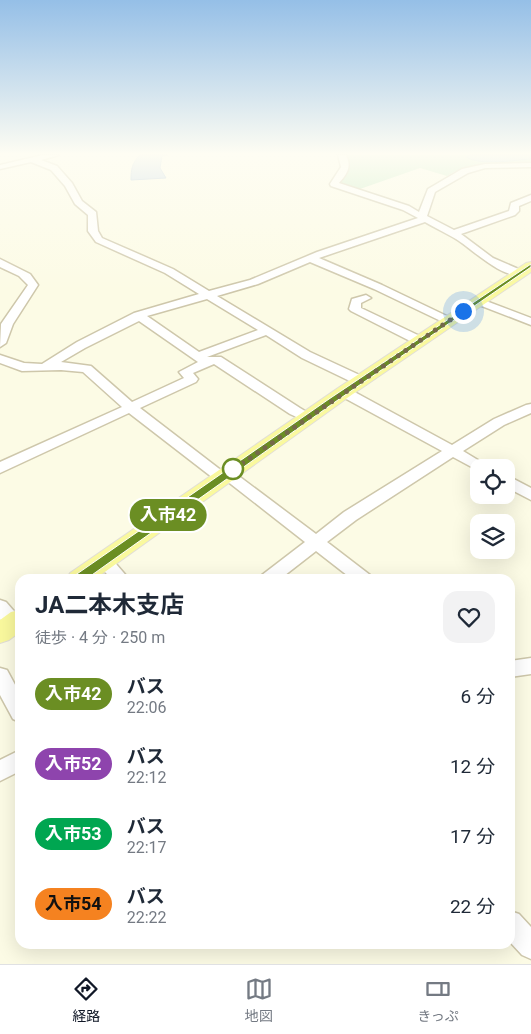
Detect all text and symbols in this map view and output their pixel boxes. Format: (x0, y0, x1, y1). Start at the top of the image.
your location (451, 299, 476, 324)
unlabelled marker (222, 458, 244, 480)
map controls (470, 459, 515, 559)
button: locate (470, 459, 515, 504)
line badge: 入市42 (133, 499, 203, 531)
text: 入市42 (140, 504, 196, 525)
button: layers (470, 514, 515, 559)
text: JA二本木支店 (35, 591, 184, 619)
button: heart (443, 591, 495, 643)
text: 徒歩 · 4 分 · 250 m (35, 628, 165, 647)
text: バス (127, 675, 165, 698)
text: 入市42 (45, 683, 102, 704)
text: 6 分 (461, 685, 495, 708)
text: 22:06 (127, 698, 167, 717)
text: バス (127, 745, 165, 768)
text: 入市52 (45, 753, 102, 774)
text: 12 分 (450, 755, 495, 778)
text: 22:12 (127, 768, 167, 787)
text: バス (127, 815, 165, 838)
text: 入市53 (45, 823, 102, 844)
text: 17 分 (450, 825, 495, 848)
text: 22:17 (127, 838, 167, 857)
text: バス (127, 885, 165, 908)
text: 入市54 (45, 893, 102, 914)
text: 22 分 (450, 895, 495, 918)
text: 22:22 (127, 908, 167, 927)
tab: 経路 (72, 975, 100, 1025)
tab: 地図 (245, 975, 273, 1025)
tab: きっぷ (417, 975, 459, 1025)

